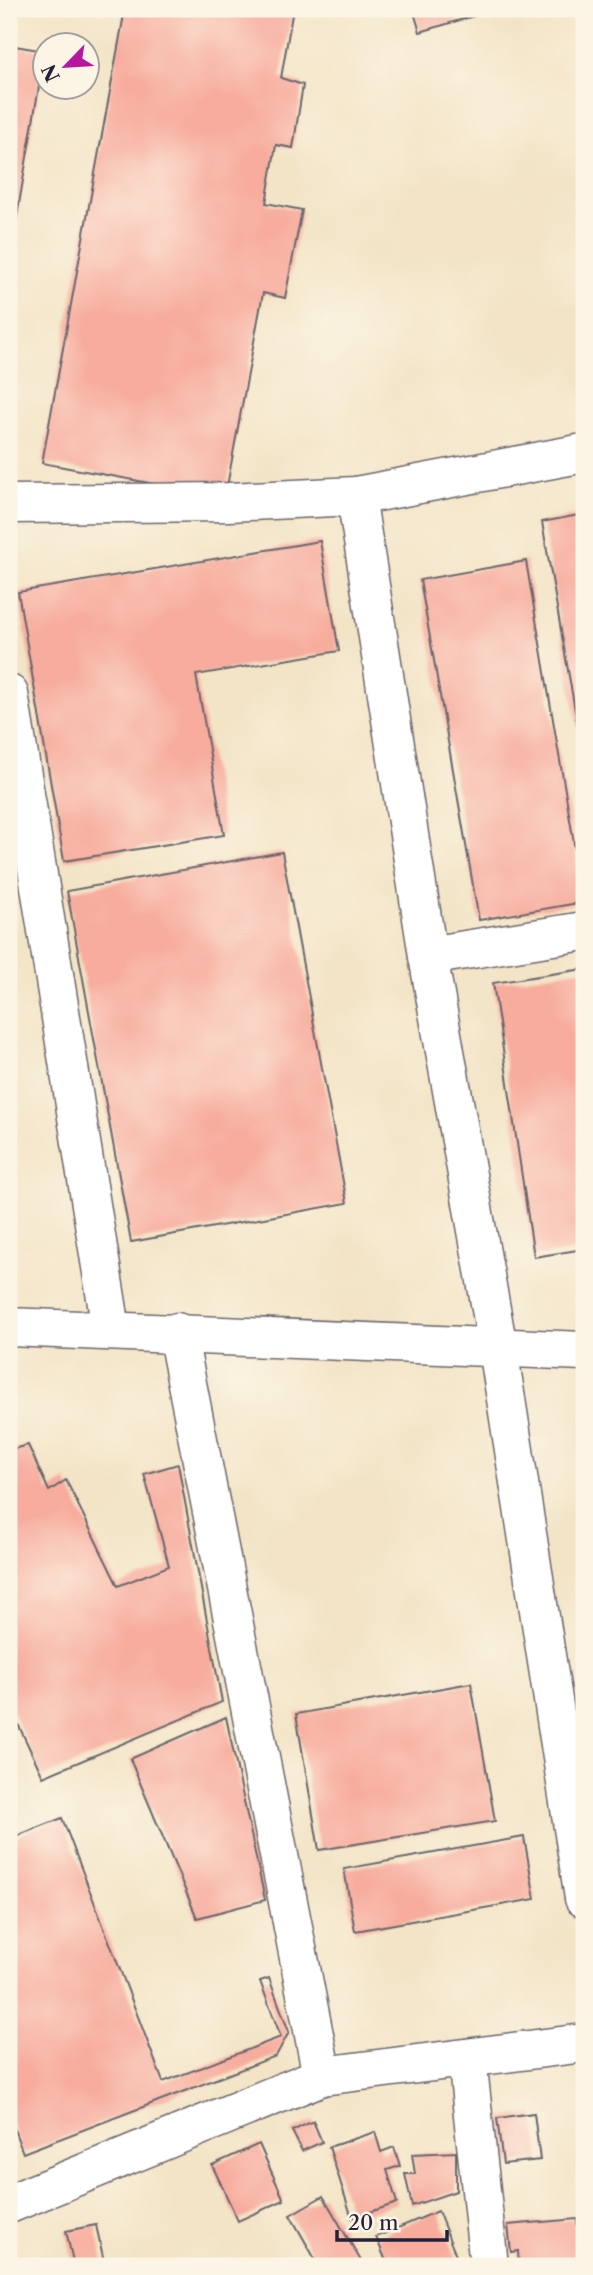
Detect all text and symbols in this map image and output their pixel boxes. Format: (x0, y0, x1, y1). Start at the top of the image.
north arrow (32, 32, 102, 102)
text: N (37, 61, 65, 85)
scale bar (337, 2198, 448, 2242)
text: 20 m (348, 2210, 399, 2235)

